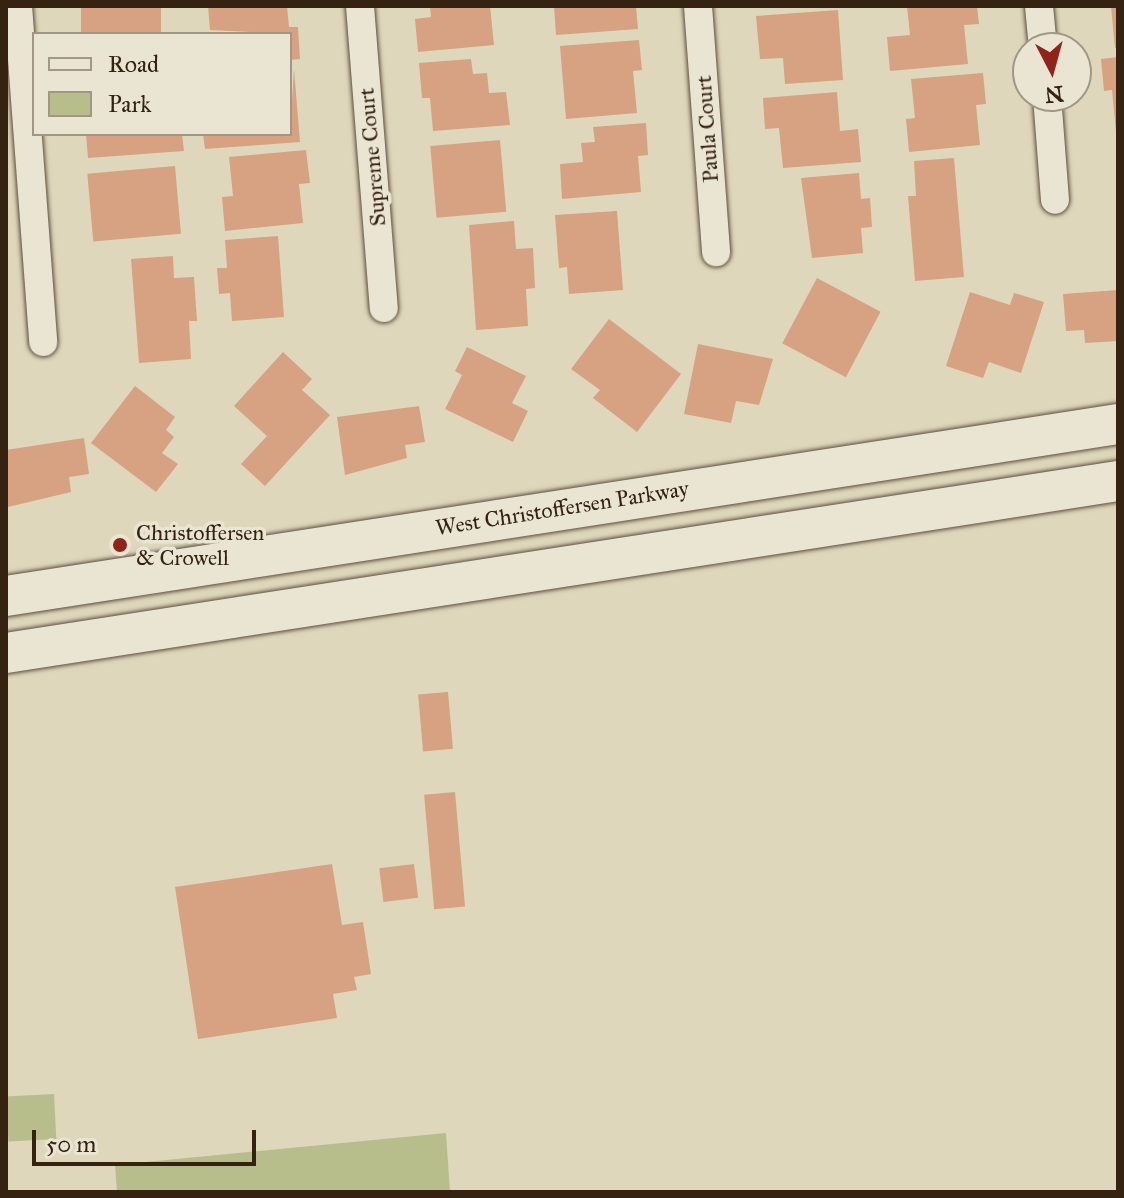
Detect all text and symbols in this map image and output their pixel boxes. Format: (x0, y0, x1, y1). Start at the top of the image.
legend (32, 32, 292, 136)
north arrow (1012, 32, 1092, 112)
text: Road (108, 49, 159, 79)
street label: Paula Court (690, 75, 724, 183)
text: N (1044, 80, 1065, 109)
street label: Supreme Court (353, 87, 391, 227)
text: Park (108, 89, 151, 119)
street label: West Christoffersen Parkway (433, 475, 691, 541)
place label: Christoffersen & Crowell (136, 519, 264, 570)
marker: Christoffersen & Crowell (111, 536, 129, 554)
scale bar (36, 1114, 260, 1164)
text: 50 m (46, 1129, 96, 1159)

